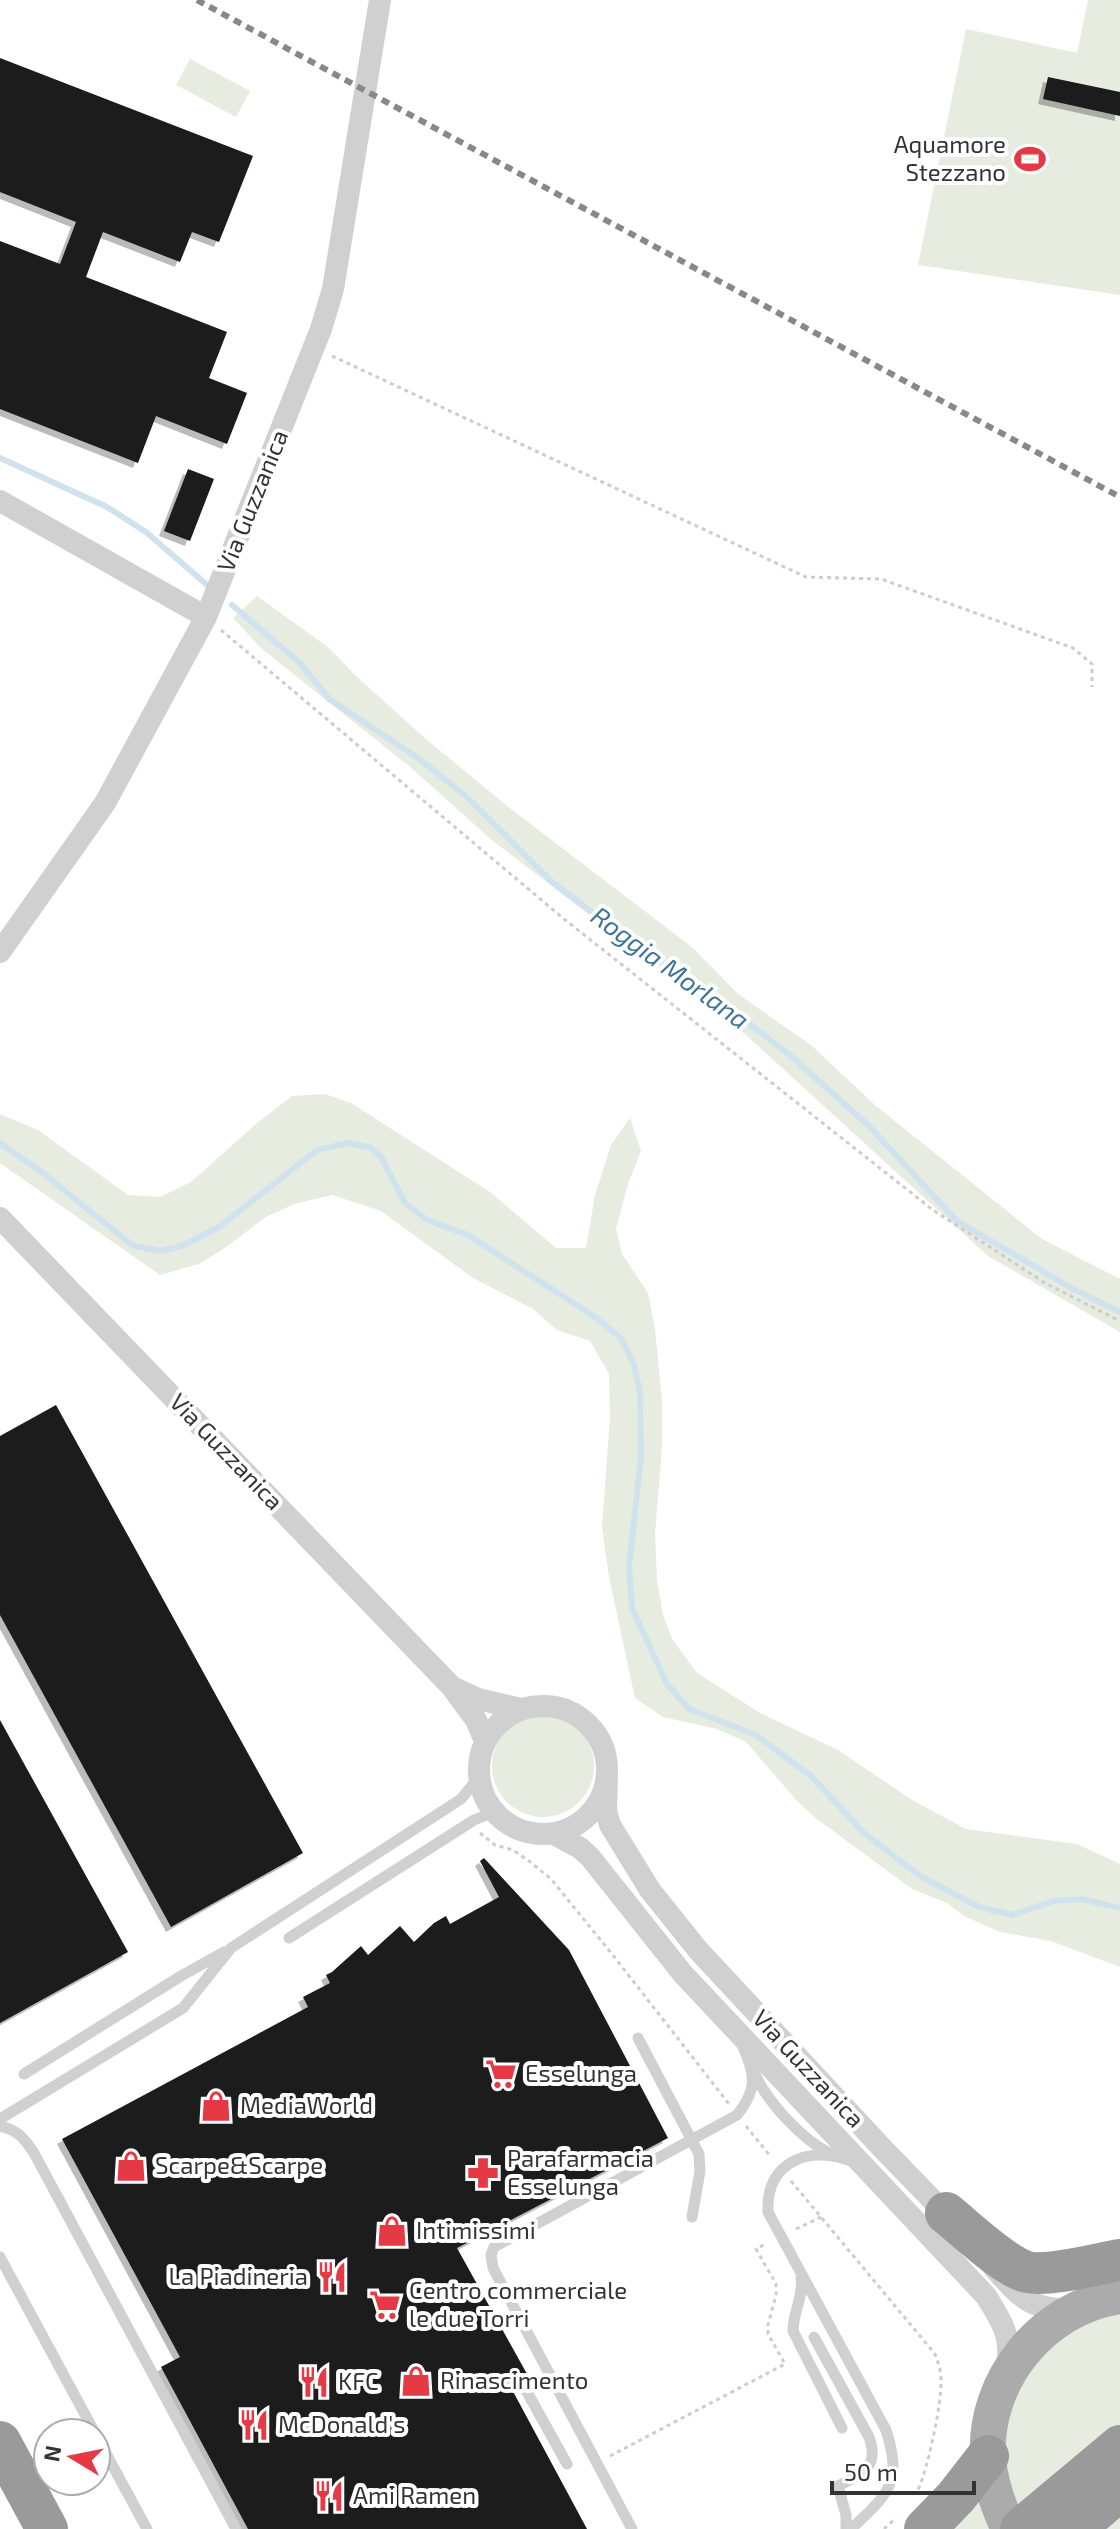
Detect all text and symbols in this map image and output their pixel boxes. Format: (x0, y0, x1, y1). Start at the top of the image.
place label: Aquamore Stezzano (894, 129, 1006, 186)
sports icon: Aquamore Stezzano (1013, 142, 1047, 176)
street label: Via Guzzanica (210, 425, 293, 576)
water label: Roggia Morlana (586, 899, 756, 1035)
street label: Via Guzzanica (164, 1387, 290, 1515)
street label: Via Guzzanica (747, 2003, 871, 2133)
supermarket icon: Esselunga (484, 2057, 518, 2091)
place label: Esselunga (525, 2058, 637, 2087)
shop icon: MediaWorld (199, 2089, 233, 2123)
place label: MediaWorld (240, 2090, 373, 2119)
place label: Parafarmacia Esselunga (507, 2143, 654, 2200)
shop icon: Scarpe&Scarpe (114, 2149, 148, 2183)
place label: Scarpe&Scarpe (155, 2150, 323, 2179)
pharmacy icon: Parafarmacia Esselunga (466, 2156, 500, 2190)
shop icon: Intimissimi (375, 2214, 409, 2248)
place label: Intimissimi (416, 2215, 536, 2244)
restaurant icon: La Piadineria (315, 2260, 349, 2294)
place label: La Piadineria (169, 2261, 308, 2290)
place label: Centro commerciale le due Torri (409, 2275, 627, 2332)
supermarket icon: Centro commerciale le due Torri (368, 2288, 402, 2322)
shop icon: Rinascimento (399, 2364, 433, 2398)
restaurant icon: KFC (297, 2365, 331, 2399)
place label: Rinascimento (440, 2365, 588, 2394)
place label: KFC (338, 2366, 379, 2395)
restaurant icon: McDonald's (237, 2408, 271, 2442)
place label: McDonald's (278, 2409, 406, 2438)
north arrow (32, 2417, 112, 2497)
text: N (37, 2443, 66, 2463)
scale bar (832, 2445, 974, 2495)
text: 50 m (844, 2457, 898, 2486)
restaurant icon: Ami Ramen (312, 2479, 346, 2513)
place label: Ami Ramen (353, 2480, 476, 2509)

